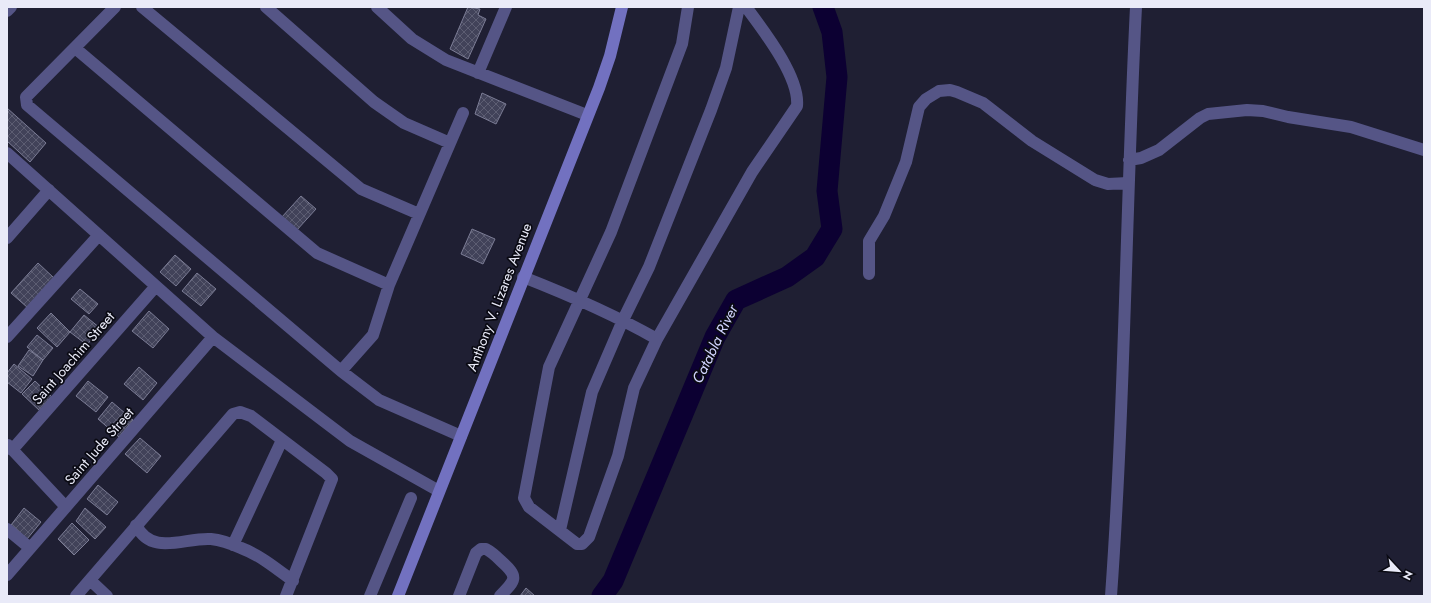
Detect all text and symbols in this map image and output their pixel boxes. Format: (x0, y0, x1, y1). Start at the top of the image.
street label: Anthony V. Lizares Avenue (461, 220, 537, 374)
water label: Catabla River (686, 300, 744, 387)
street label: Saint Joachim Street (27, 307, 119, 409)
street label: Saint Jude Street (60, 403, 139, 489)
north arrow (1379, 551, 1419, 591)
text: N (1399, 568, 1417, 583)

